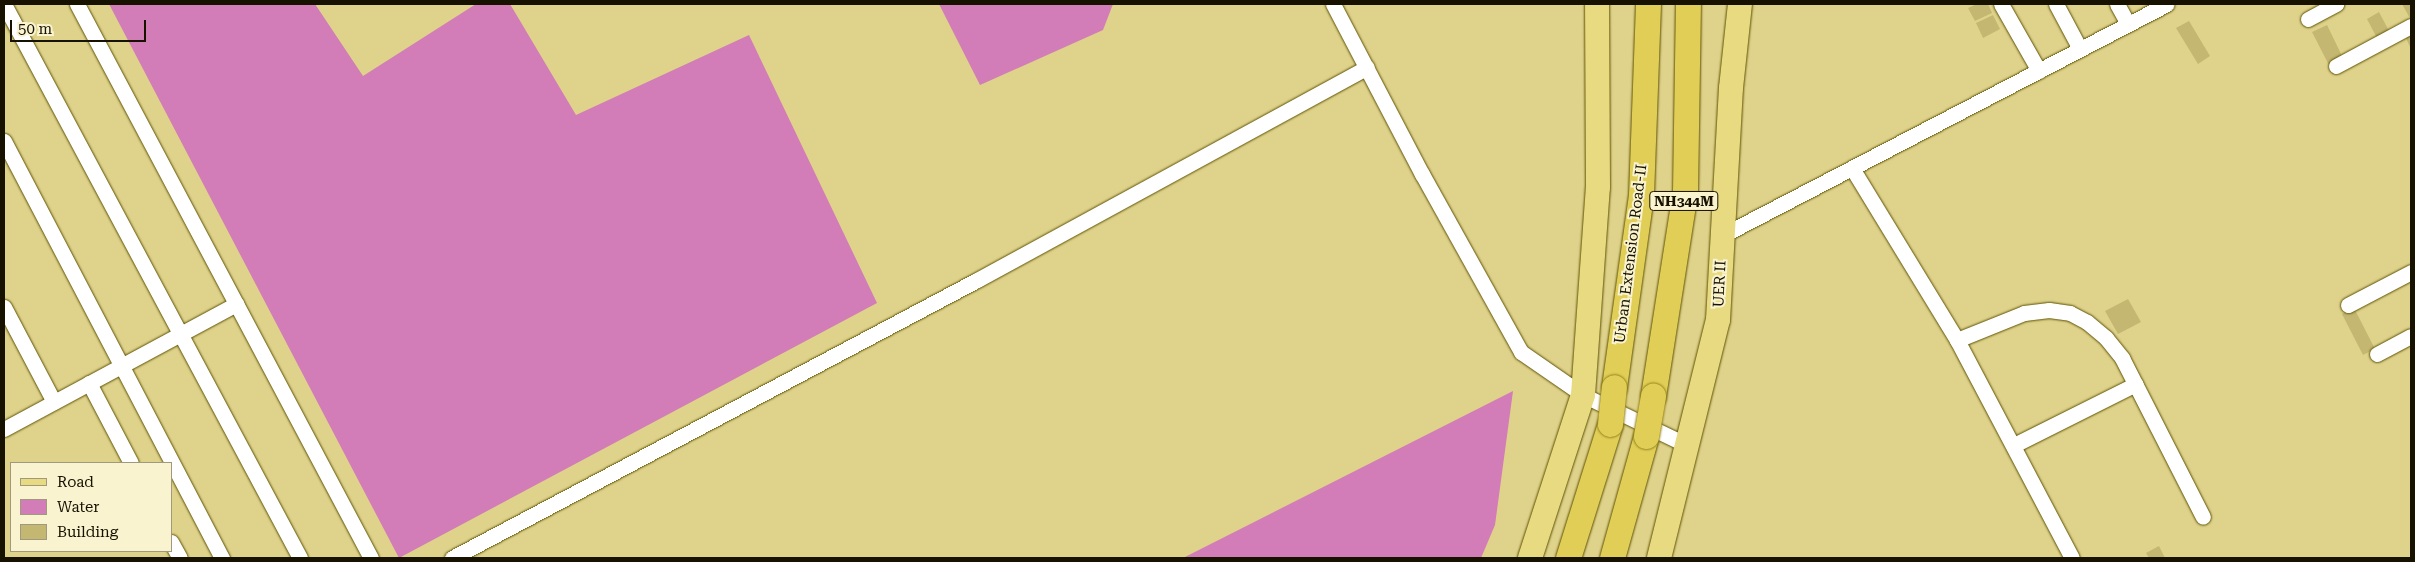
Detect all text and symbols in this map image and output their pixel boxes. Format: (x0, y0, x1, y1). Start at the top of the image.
scale bar (12, 10, 149, 42)
text: 50 m (18, 20, 52, 38)
street label: Urban Extension Road-II (1611, 163, 1651, 345)
road number: NH344M (1649, 190, 1719, 212)
street label: UER II (1710, 260, 1730, 308)
legend (10, 462, 172, 552)
text: Road (57, 473, 94, 491)
text: Water (57, 498, 99, 516)
text: Building (57, 523, 118, 541)

